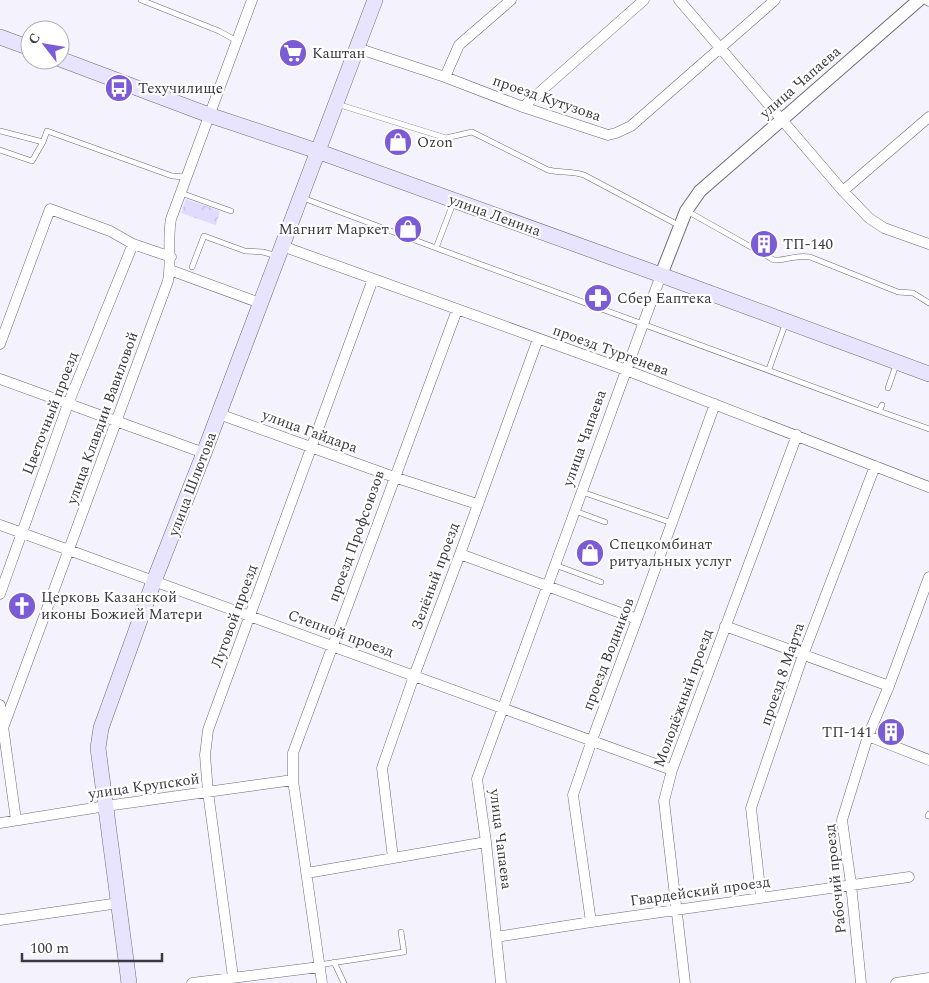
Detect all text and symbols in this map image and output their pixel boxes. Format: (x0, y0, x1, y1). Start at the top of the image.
north arrow (20, 20, 70, 70)
text: С (23, 29, 46, 48)
supermarket icon: Каштан (278, 38, 308, 68)
street label: улица Чапаева (754, 40, 847, 125)
place label: Каштан (312, 42, 366, 65)
street label: проезд Кутузова (489, 69, 605, 128)
bus stop icon: Техучилище (104, 73, 134, 103)
place label: Техучилище (138, 77, 223, 100)
shop icon: Ozon (383, 127, 413, 157)
place label: Ozon (417, 131, 453, 154)
street label: улица Ленина (445, 188, 545, 243)
shop icon: Магнит Маркет (393, 214, 423, 244)
place label: Магнит Маркет (278, 218, 389, 241)
building icon: ТП-140 (749, 229, 779, 259)
place label: ТП-140 (783, 233, 833, 256)
pharmacy icon: Сбер Еаптека (583, 283, 613, 313)
place label: Сбер Еаптека (617, 287, 712, 310)
street label: проезд Тургенева (549, 319, 673, 382)
street label: улица Клавдии Вавиловой (60, 329, 144, 509)
street label: Цветочный проезд (16, 348, 85, 478)
street label: улица Чапаева (556, 386, 613, 491)
street label: улица Гайдара (258, 403, 361, 460)
street label: улица Шлютова (162, 428, 223, 541)
street label: проезд Профсоюзов (322, 467, 391, 605)
street label: Зелёный проезд (405, 519, 466, 633)
place label: Спецкомбинат ритуальных услуг (609, 533, 732, 573)
shop icon: Спецкомбинат ритуальных услуг (575, 538, 605, 568)
street label: Луговой проезд (205, 561, 264, 671)
place label: Церковь Казанской иконы Божией Матери (41, 586, 203, 626)
church icon: Церковь Казанской иконы Божией Матери (7, 591, 37, 621)
street label: проезд Водников (576, 594, 641, 714)
street label: Степной проезд (285, 604, 397, 663)
street label: проезд 8 Марта (754, 619, 811, 729)
street label: Молодёжный проезд (648, 626, 719, 771)
building icon: ТП-141 (876, 717, 906, 747)
place label: ТП-141 (822, 721, 872, 744)
street label: улица Крупской (86, 767, 201, 806)
street label: улица Чапаева (483, 787, 518, 891)
street label: Рабочий проезд (818, 823, 853, 935)
street label: Гвардейский проезд (629, 870, 772, 913)
scale bar (22, 930, 162, 962)
text: 100 m (30, 937, 69, 960)

